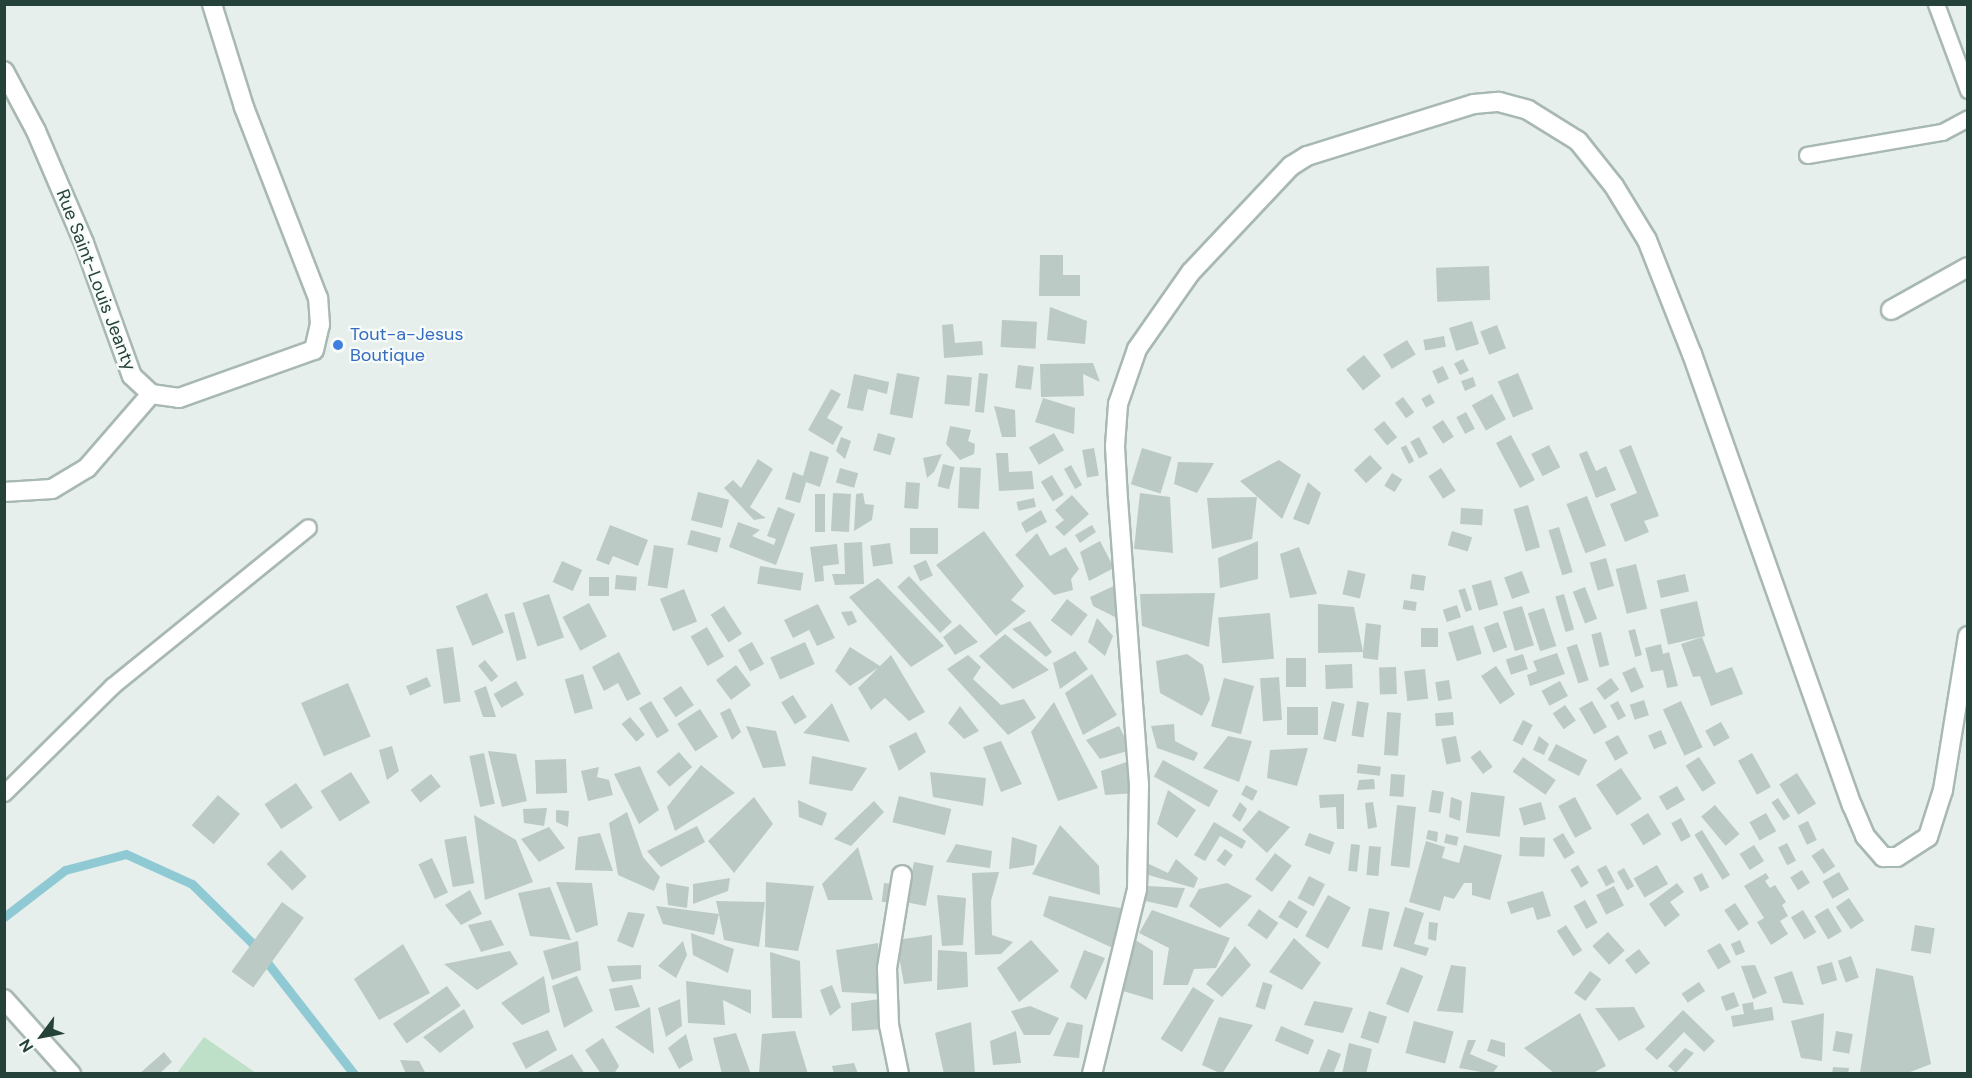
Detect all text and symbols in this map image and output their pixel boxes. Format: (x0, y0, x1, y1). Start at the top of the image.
street label: Rue Saint-Louis Jeanty (51, 186, 141, 374)
place label: Tout-a-Jesus Boutique (350, 324, 463, 366)
marker: Tout-a-Jesus Boutique (331, 338, 345, 352)
north arrow (12, 1006, 72, 1066)
text: N (14, 1035, 38, 1056)

